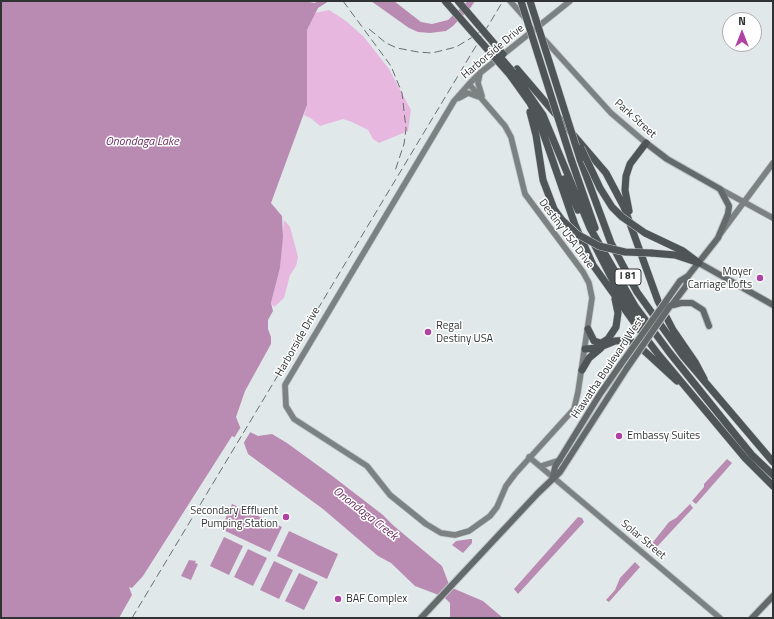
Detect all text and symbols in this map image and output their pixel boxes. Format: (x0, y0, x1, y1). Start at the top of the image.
north arrow (722, 12, 762, 52)
text: N (738, 13, 746, 29)
street label: Harborside Drive (459, 22, 527, 82)
street label: Park Street (611, 97, 659, 141)
water label: Onondaga Lake (105, 135, 179, 149)
street label: Destiny USA Drive (536, 197, 596, 271)
place label: Moyer Carriage Lofts (688, 265, 752, 291)
road number: I 81 (615, 269, 641, 285)
marker: Moyer Carriage Lofts (755, 273, 765, 283)
street label: Harborside Drive (273, 305, 323, 379)
street label: Hiawatha Boulevard West (569, 315, 647, 421)
place label: Regal Destiny USA (436, 319, 493, 345)
marker: Regal Destiny USA (423, 327, 433, 337)
place label: Embassy Suites (627, 429, 700, 443)
marker: Embassy Suites (614, 431, 624, 441)
water label: Onondaga Creek (330, 484, 400, 544)
place label: Secondary Effluent Pumping Station (190, 504, 278, 530)
marker: Secondary Effluent Pumping Station (281, 512, 291, 522)
street label: Solar Street (618, 517, 668, 563)
place label: BAF Complex (346, 592, 407, 606)
marker: BAF Complex (333, 594, 343, 604)

